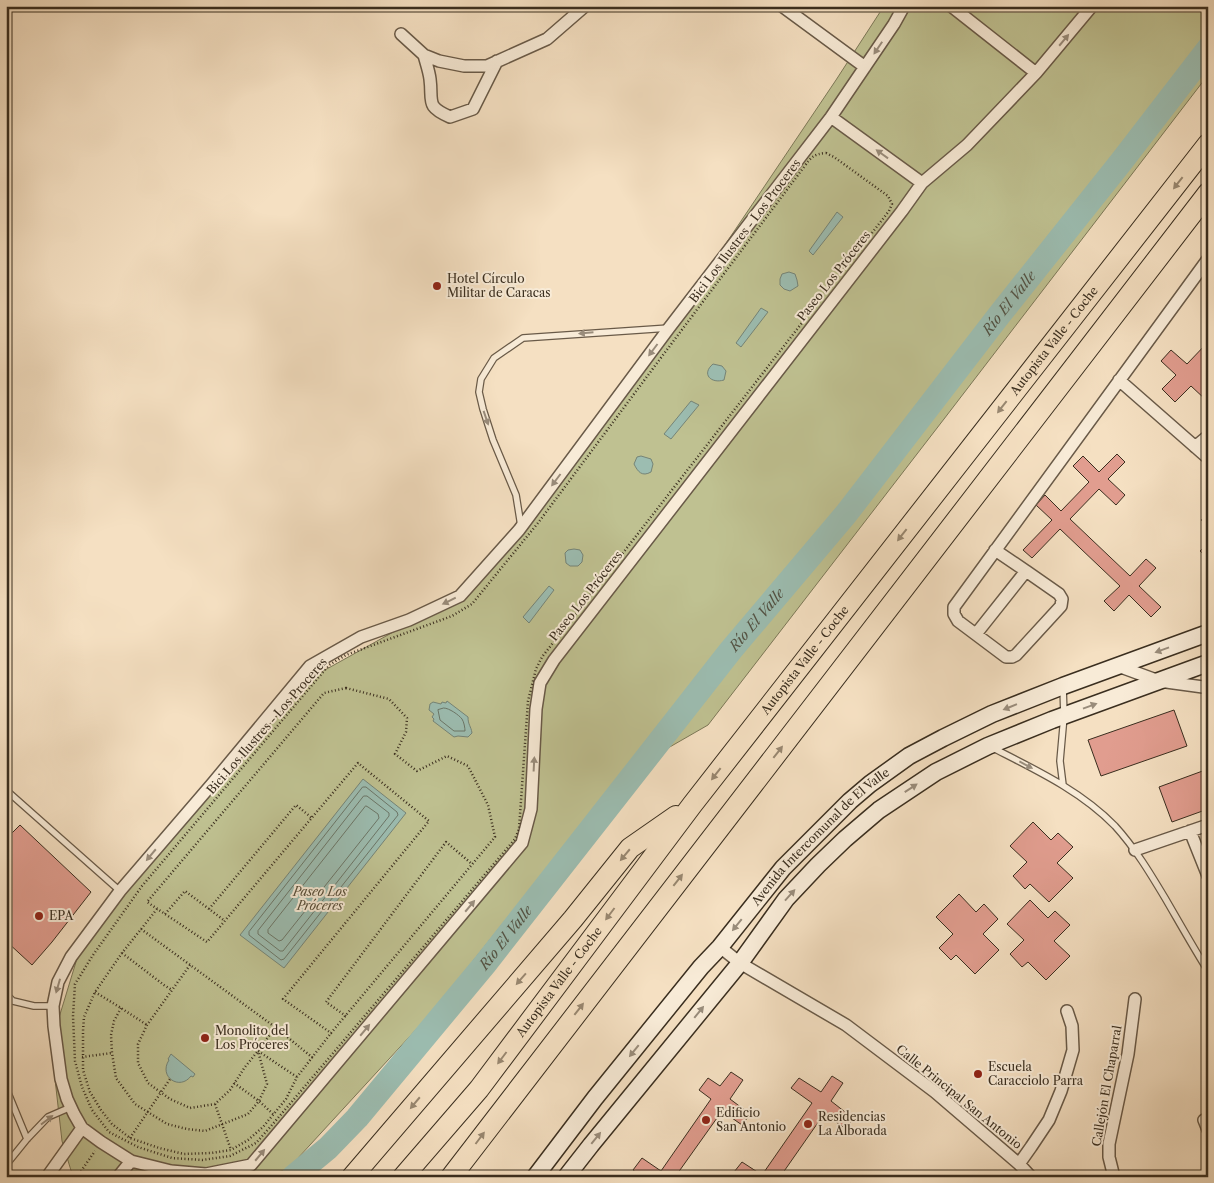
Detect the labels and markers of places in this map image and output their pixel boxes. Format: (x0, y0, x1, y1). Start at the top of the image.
place label: Hotel Círculo Militar de Caracas (447, 271, 551, 300)
marker: Hotel Círculo Militar de Caracas (431, 280, 443, 292)
place label: EPA (49, 908, 75, 923)
marker: EPA (33, 910, 45, 922)
place label: Monolito del Los Próceres (215, 1023, 289, 1052)
marker: Monolito del Los Próceres (199, 1032, 211, 1044)
place label: Escuela Caracciolo Parra (988, 1059, 1084, 1088)
marker: Escuela Caracciolo Parra (972, 1068, 984, 1080)
place label: Edificio San Antonio (716, 1105, 786, 1134)
place label: Residencias La Alborada (818, 1109, 887, 1138)
marker: Edificio San Antonio (700, 1114, 712, 1126)
marker: Residencias La Alborada (802, 1118, 814, 1130)

